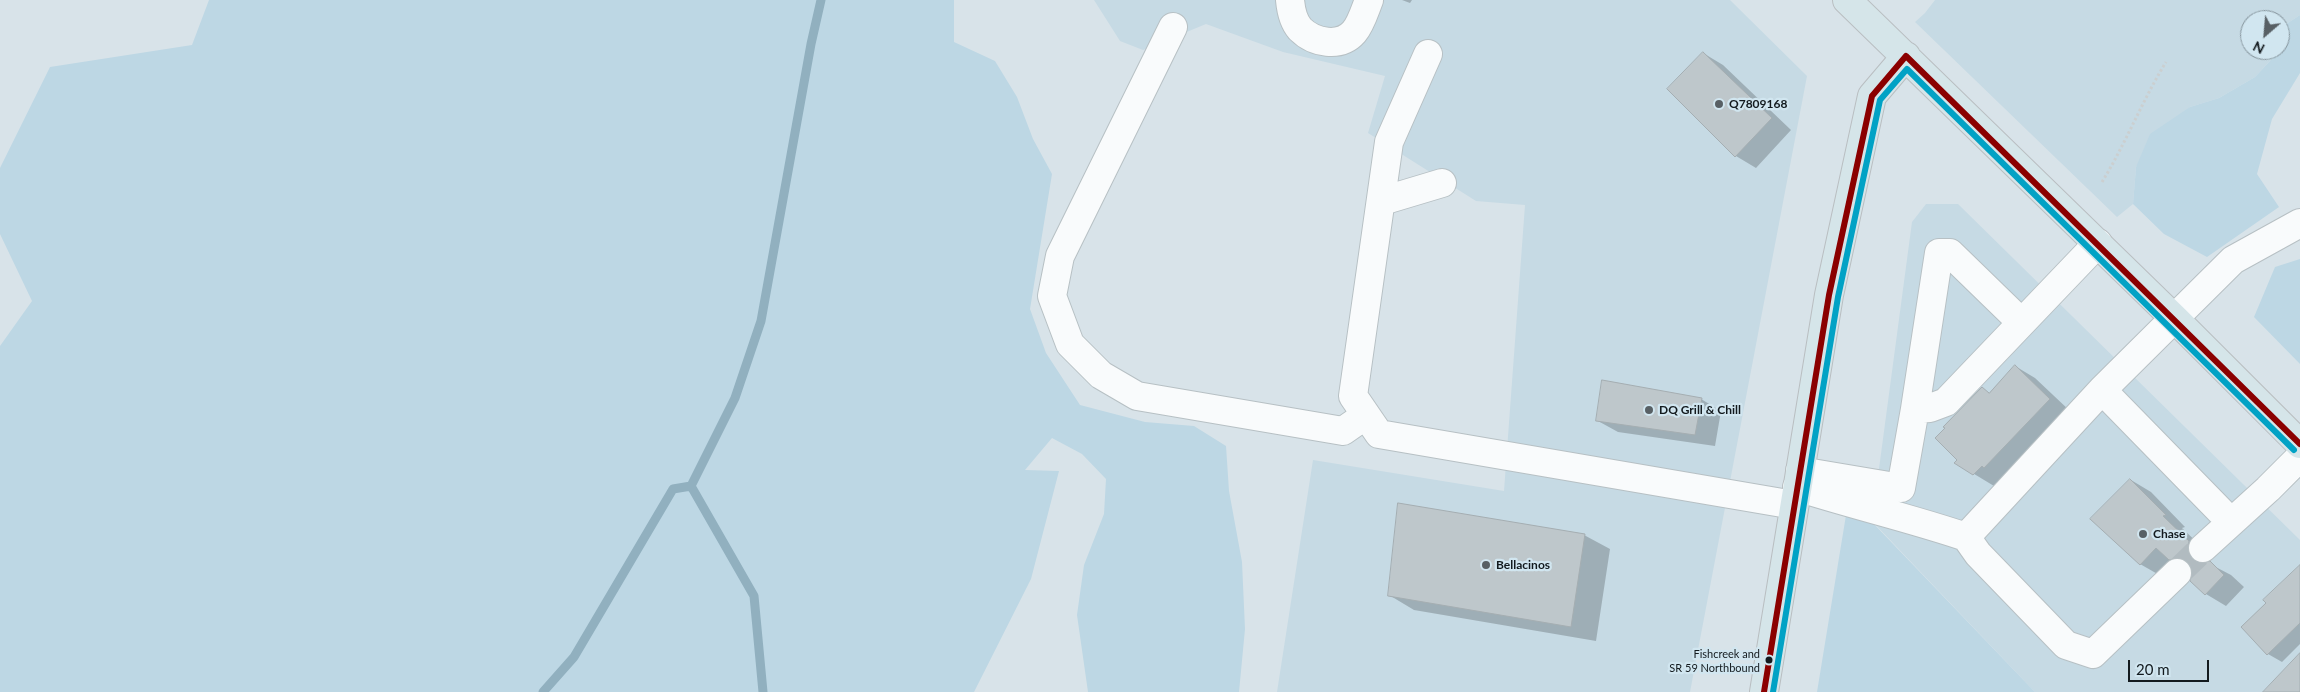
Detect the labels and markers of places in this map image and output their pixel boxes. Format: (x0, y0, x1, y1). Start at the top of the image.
place label: Q7809168 (1729, 97, 1787, 111)
marker: Q7809168 (1713, 98, 1725, 110)
place label: DQ Grill & Chill (1659, 403, 1741, 417)
marker: DQ Grill & Chill (1643, 404, 1655, 416)
place label: Chase (2153, 527, 2185, 541)
marker: Chase (2137, 528, 2149, 540)
place label: Bellacinos (1496, 558, 1550, 572)
marker: Bellacinos (1480, 559, 1492, 571)
place label: Fishcreek and SR 59 Northbound (1669, 647, 1760, 673)
marker: Fishcreek and SR 59 Northbound (1764, 655, 1774, 665)

